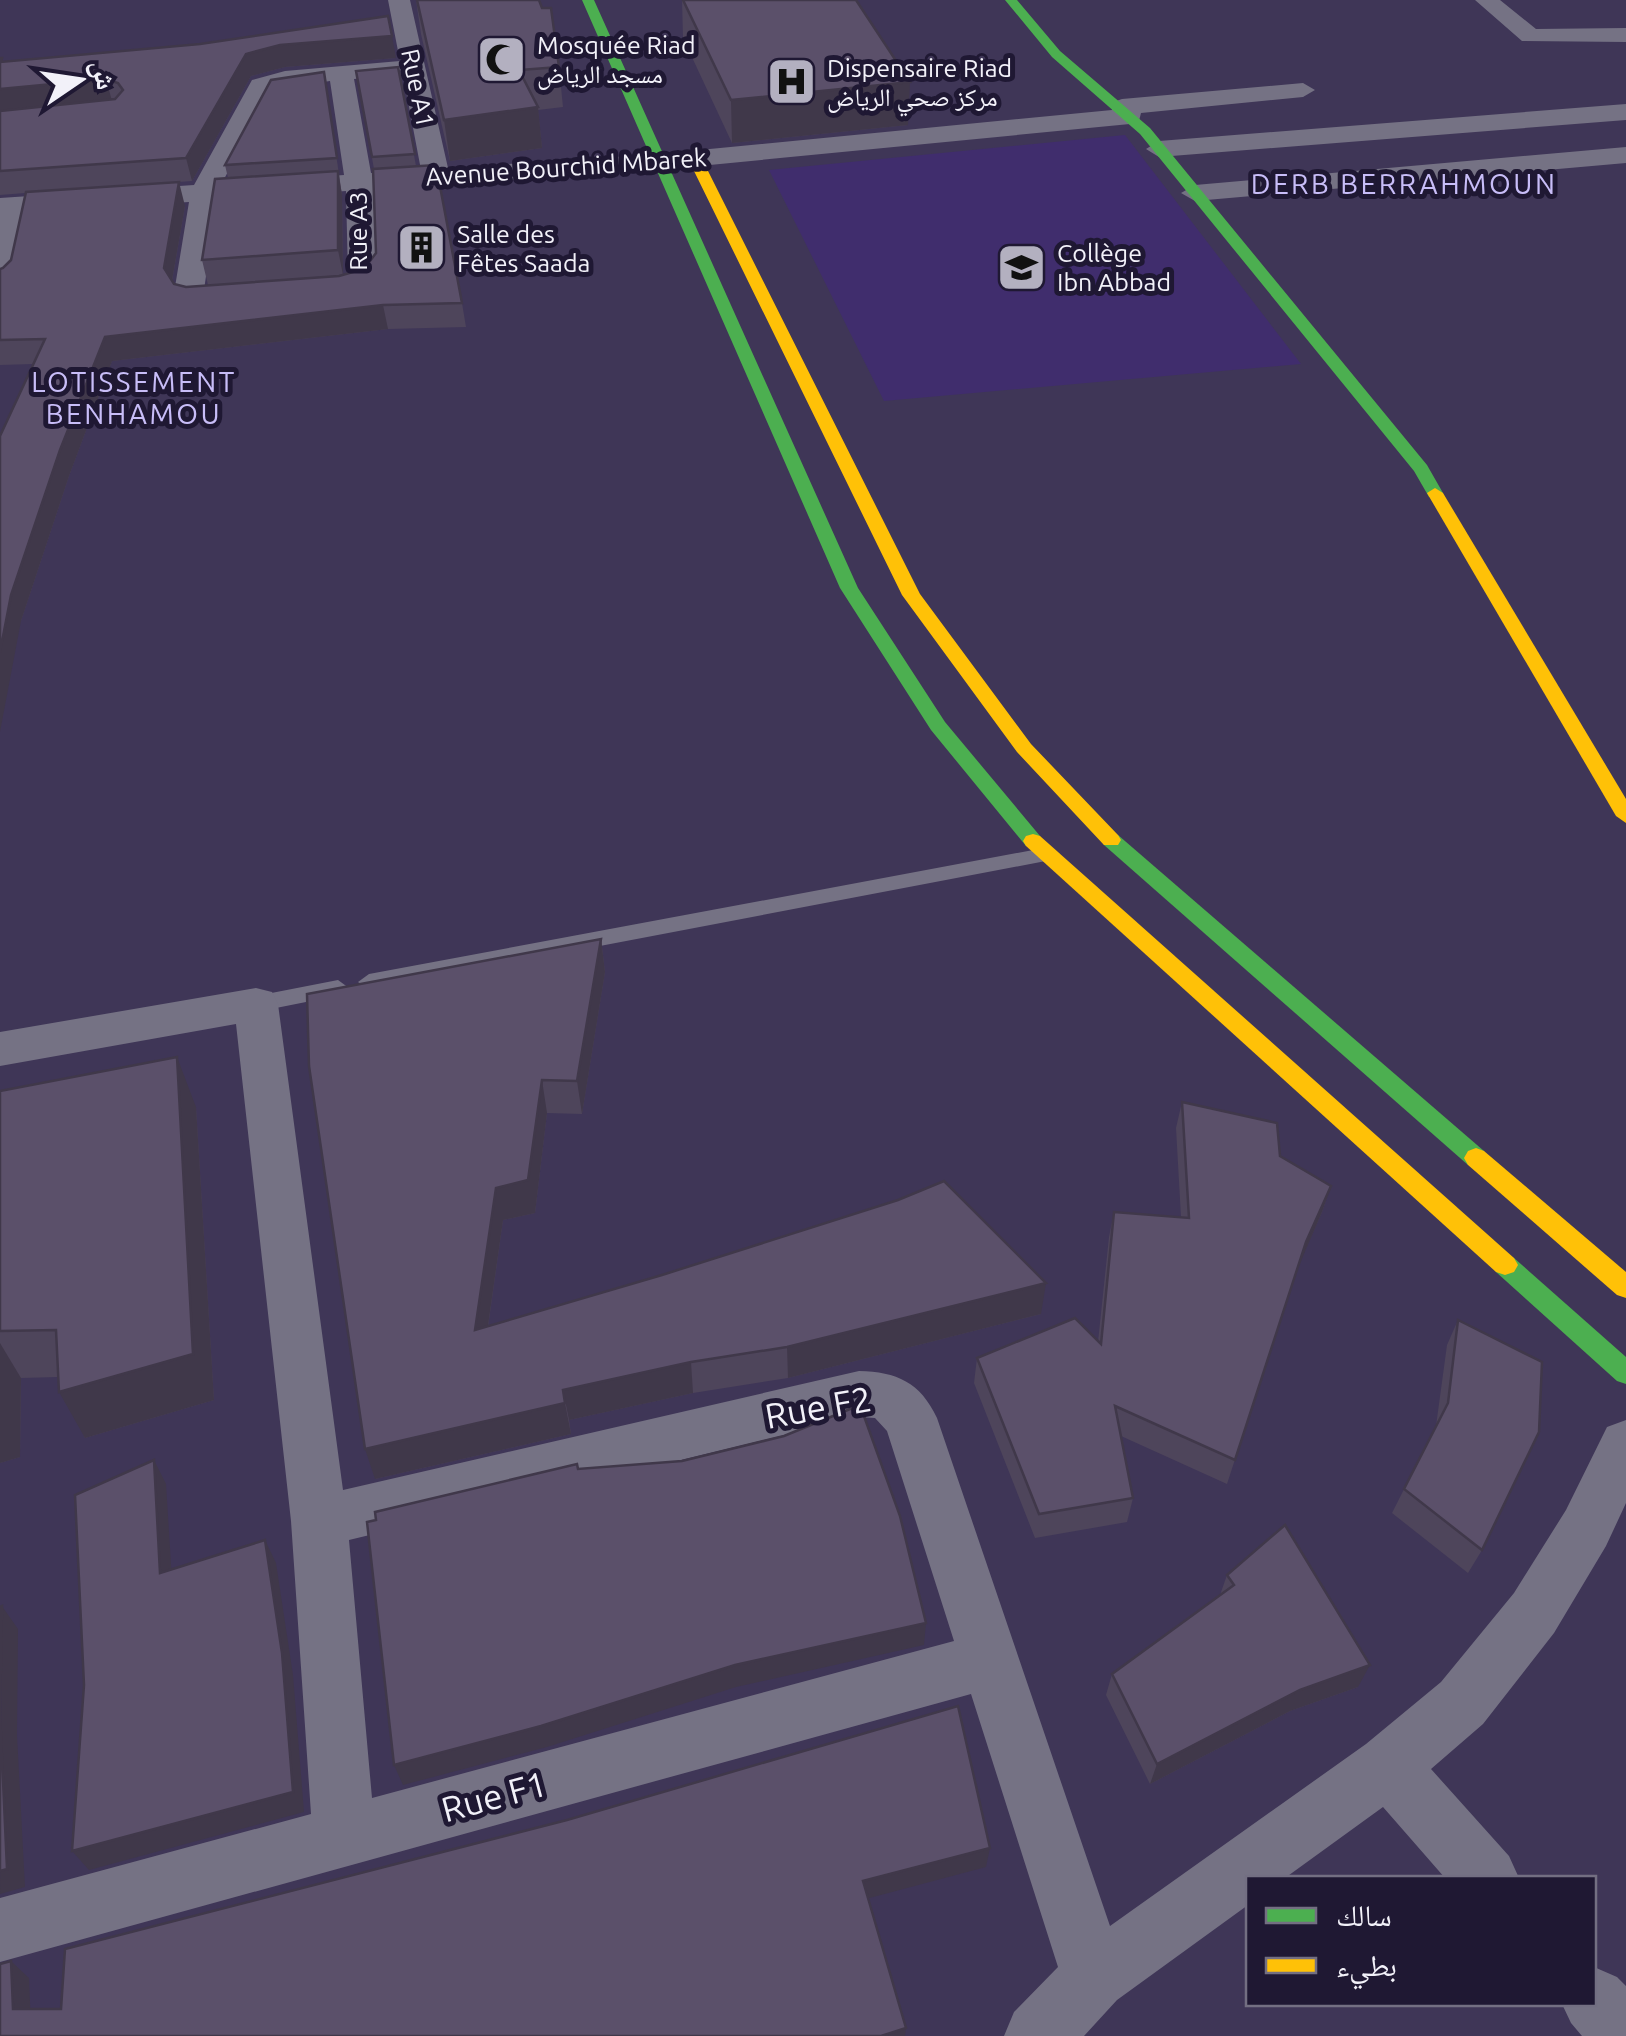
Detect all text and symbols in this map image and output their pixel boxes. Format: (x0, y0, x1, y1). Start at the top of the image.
north arrow (30, 30, 130, 130)
place label: Mosquée Riad مسجد الرياض (537, 31, 696, 90)
mosque icon: Mosquée Riad مسجد الرياض (476, 33, 528, 85)
street label: Rue A1 (396, 46, 440, 130)
place label: Dispensaire Riad مركز صحي الرياض (827, 54, 1012, 117)
text: ش (84, 56, 123, 93)
hospital icon: Dispensaire Riad مركز صحي الرياض (766, 56, 818, 108)
street label: Avenue Bourchid Mbarek (425, 143, 708, 191)
district label: DERB BERRAHMOUN (1251, 168, 1557, 199)
street label: Rue A3 (344, 191, 372, 271)
place label: Salle des Fêtes Saada (457, 220, 590, 277)
building icon: Salle des Fêtes Saada (396, 222, 448, 274)
place label: Collège Ibn Abbad (1057, 239, 1171, 296)
school or university icon: Collège Ibn Abbad (996, 241, 1048, 293)
district label: LOTISSEMENT BENHAMOU (31, 366, 237, 429)
street label: Rue F2 (762, 1378, 874, 1436)
street label: Rue F1 (437, 1763, 551, 1829)
legend (1246, 1876, 1596, 2006)
text: سالك (1336, 1898, 1392, 1932)
text: بطيء (1336, 1948, 1397, 1990)

